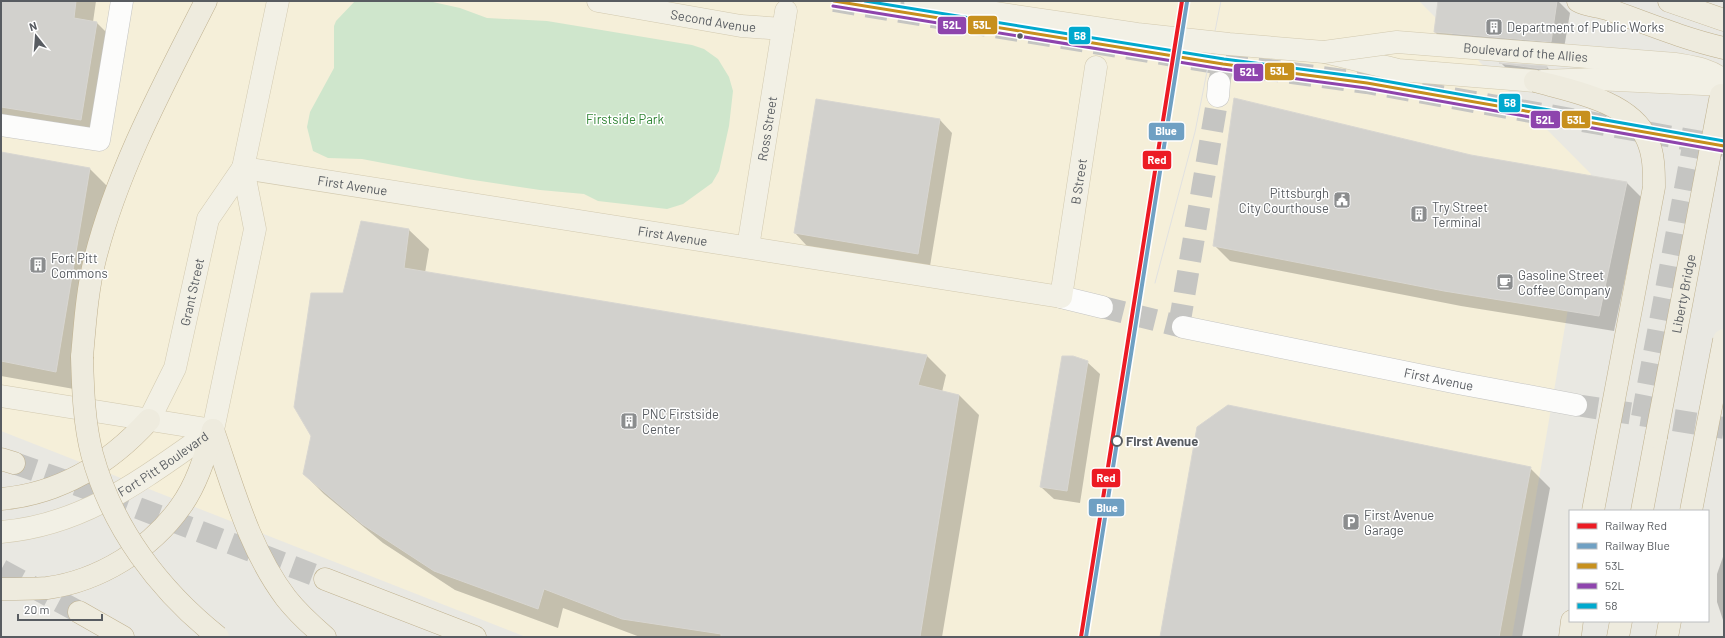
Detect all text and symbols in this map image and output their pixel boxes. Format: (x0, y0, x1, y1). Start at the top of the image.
street label: Second Avenue (669, 6, 757, 35)
line badge: 53L (967, 15, 998, 35)
north arrow (16, 16, 56, 56)
line badge: 52L (937, 16, 967, 35)
building icon: Department of Public Works (1484, 17, 1504, 37)
text: 52L (943, 18, 961, 31)
text: 53L (973, 18, 991, 31)
text: N (28, 19, 38, 33)
place label: Department of Public Works (1507, 19, 1664, 35)
line badge: 58 (1068, 26, 1091, 45)
text: 58 (1074, 29, 1086, 42)
unlabelled marker (1015, 31, 1025, 41)
street label: Boulevard of the Allies (1463, 39, 1588, 65)
line badge: 53L (1264, 62, 1295, 81)
line badge: 52L (1233, 63, 1264, 82)
text: 53L (1270, 64, 1288, 77)
text: 52L (1240, 65, 1258, 78)
line badge: 58 (1498, 93, 1521, 113)
street label: Ross Street (754, 95, 780, 162)
text: 58 (1504, 96, 1516, 109)
line badge: 52L (1530, 110, 1561, 129)
line badge: 53L (1561, 110, 1591, 129)
park label: Firstside Park (586, 111, 665, 127)
text: 52L (1536, 113, 1554, 126)
text: 53L (1567, 113, 1585, 126)
line badge: Blue (1148, 122, 1185, 141)
text: Blue (1155, 124, 1177, 137)
line badge: Red (1142, 150, 1172, 170)
text: Red (1148, 153, 1166, 166)
street label: B Street (1067, 157, 1090, 206)
street label: First Avenue (317, 172, 389, 199)
place label: Pittsburgh City Courthouse (1239, 185, 1329, 216)
public building icon: Pittsburgh City Courthouse (1332, 190, 1352, 210)
place label: Try Street Terminal (1432, 199, 1488, 230)
building icon: Try Street Terminal (1409, 204, 1429, 224)
street label: First Avenue (637, 222, 709, 249)
place label: Fort Pitt Commons (51, 250, 108, 281)
street label: Liberty Bridge (1668, 253, 1699, 334)
building icon: Fort Pitt Commons (28, 255, 48, 275)
street label: Grant Street (177, 256, 207, 328)
place label: Gasoline Street Coffee Company (1518, 267, 1610, 298)
cafe icon: Gasoline Street Coffee Company (1495, 272, 1515, 292)
street label: First Avenue (1403, 364, 1475, 394)
place label: PNC Firstside Center (642, 406, 719, 437)
building icon: PNC Firstside Center (619, 411, 639, 431)
street label: Fort Pitt Boulevard (115, 428, 211, 500)
place label: First Avenue (1126, 433, 1198, 449)
marker: First Avenue (1111, 435, 1123, 447)
line badge: Red (1091, 468, 1121, 488)
text: Red (1097, 471, 1115, 484)
line badge: Blue (1088, 498, 1125, 517)
text: Blue (1096, 501, 1118, 514)
place label: First Avenue Garage (1364, 507, 1434, 538)
legend (1569, 510, 1709, 622)
parking icon: First Avenue Garage (1341, 512, 1361, 532)
text: Railway Red (1605, 518, 1667, 532)
text: Railway Blue (1605, 538, 1670, 552)
text: 53L (1605, 558, 1624, 572)
text: 52L (1605, 578, 1625, 592)
scale bar (18, 596, 102, 622)
text: 58 (1605, 598, 1617, 612)
text: 20 m (24, 602, 50, 616)

